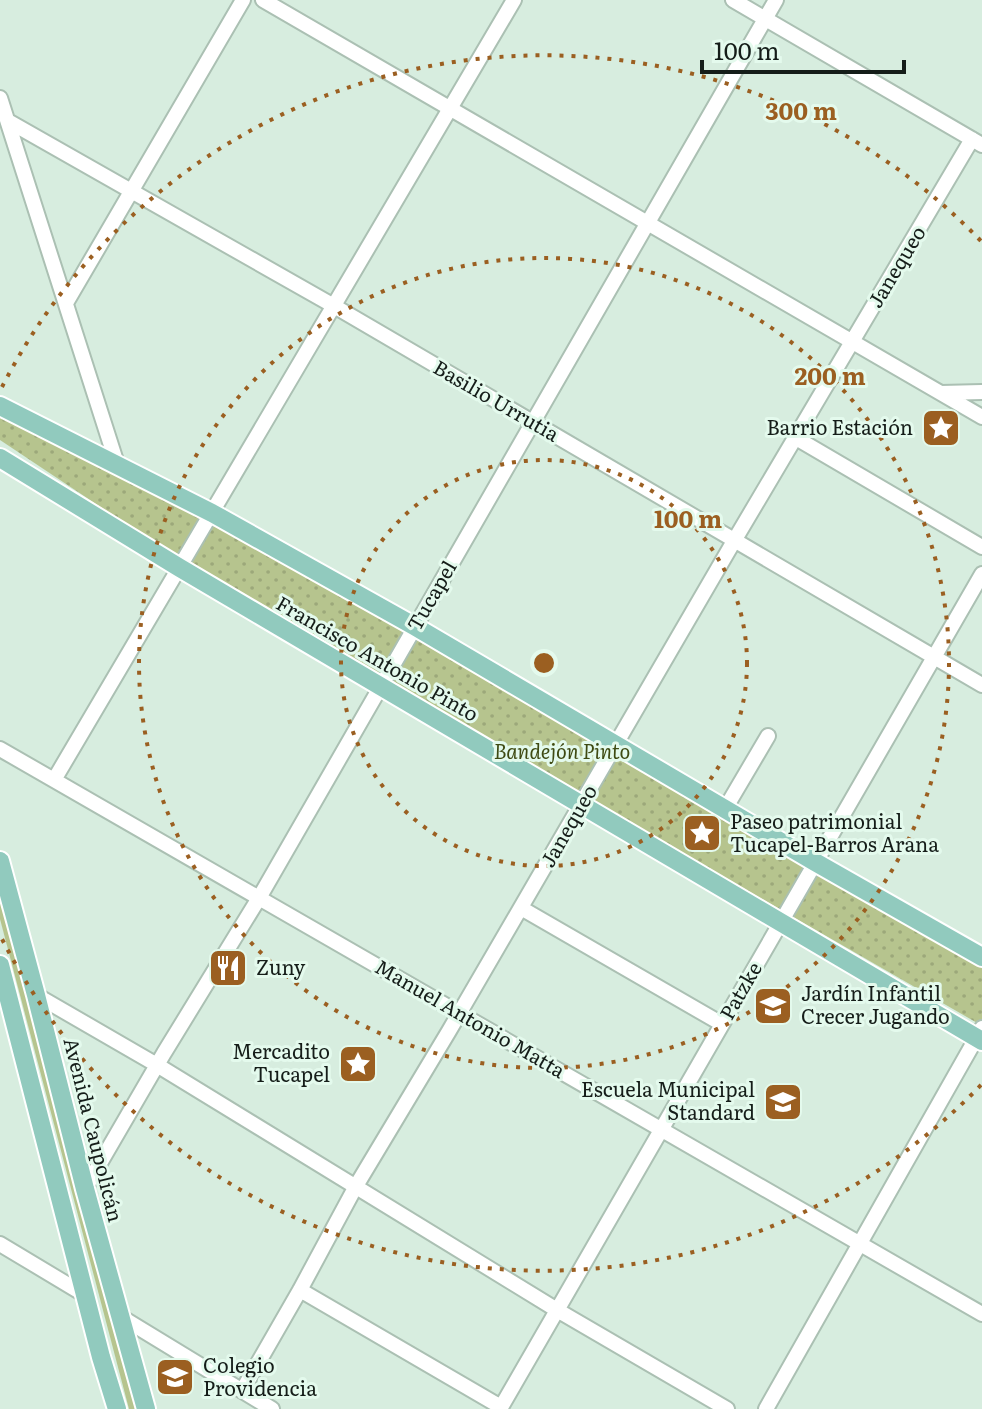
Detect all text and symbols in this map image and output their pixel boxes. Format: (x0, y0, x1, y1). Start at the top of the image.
scale bar (702, 24, 904, 74)
text: 100 m (714, 32, 780, 67)
text: 300 m (765, 92, 837, 127)
street label: Janequeo (859, 219, 932, 313)
street label: Basilio Urrutia (428, 351, 566, 448)
text: 200 m (794, 357, 866, 392)
place icon: Barrio Estación (920, 407, 962, 449)
place label: Barrio Estación (766, 411, 913, 441)
text: 100 m (654, 500, 722, 535)
street label: Tucapel (398, 554, 463, 636)
street label: Francisco Antonio Pinto (271, 587, 485, 728)
centre of rings (530, 649, 558, 677)
park label: Bandejón Pinto (494, 735, 630, 765)
street label: Janequeo (532, 778, 603, 872)
place label: Paseo patrimonial Tucapel-Barros Arana (730, 805, 939, 858)
place icon: Paseo patrimonial Tucapel-Barros Arana (681, 812, 723, 854)
restaurant icon: Zuny (207, 947, 249, 989)
place label: Zuny (256, 951, 306, 981)
street label: Manuel Antonio Matta (370, 951, 572, 1084)
street label: Patzke (711, 955, 768, 1025)
place label: Jardín Infantil Crecer Jugando (801, 977, 950, 1030)
school or university icon: Jardín Infantil Crecer Jugando (752, 985, 794, 1027)
street label: Avenida Caupolicán (58, 1034, 132, 1225)
place label: Mercadito Tucapel (232, 1035, 330, 1088)
place icon: Mercadito Tucapel (337, 1043, 379, 1085)
place label: Escuela Municipal Standard (581, 1073, 755, 1126)
school or university icon: Escuela Municipal Standard (762, 1081, 804, 1123)
place label: Colegio Providencia (203, 1349, 317, 1402)
school or university icon: Colegio Providencia (154, 1356, 196, 1398)

